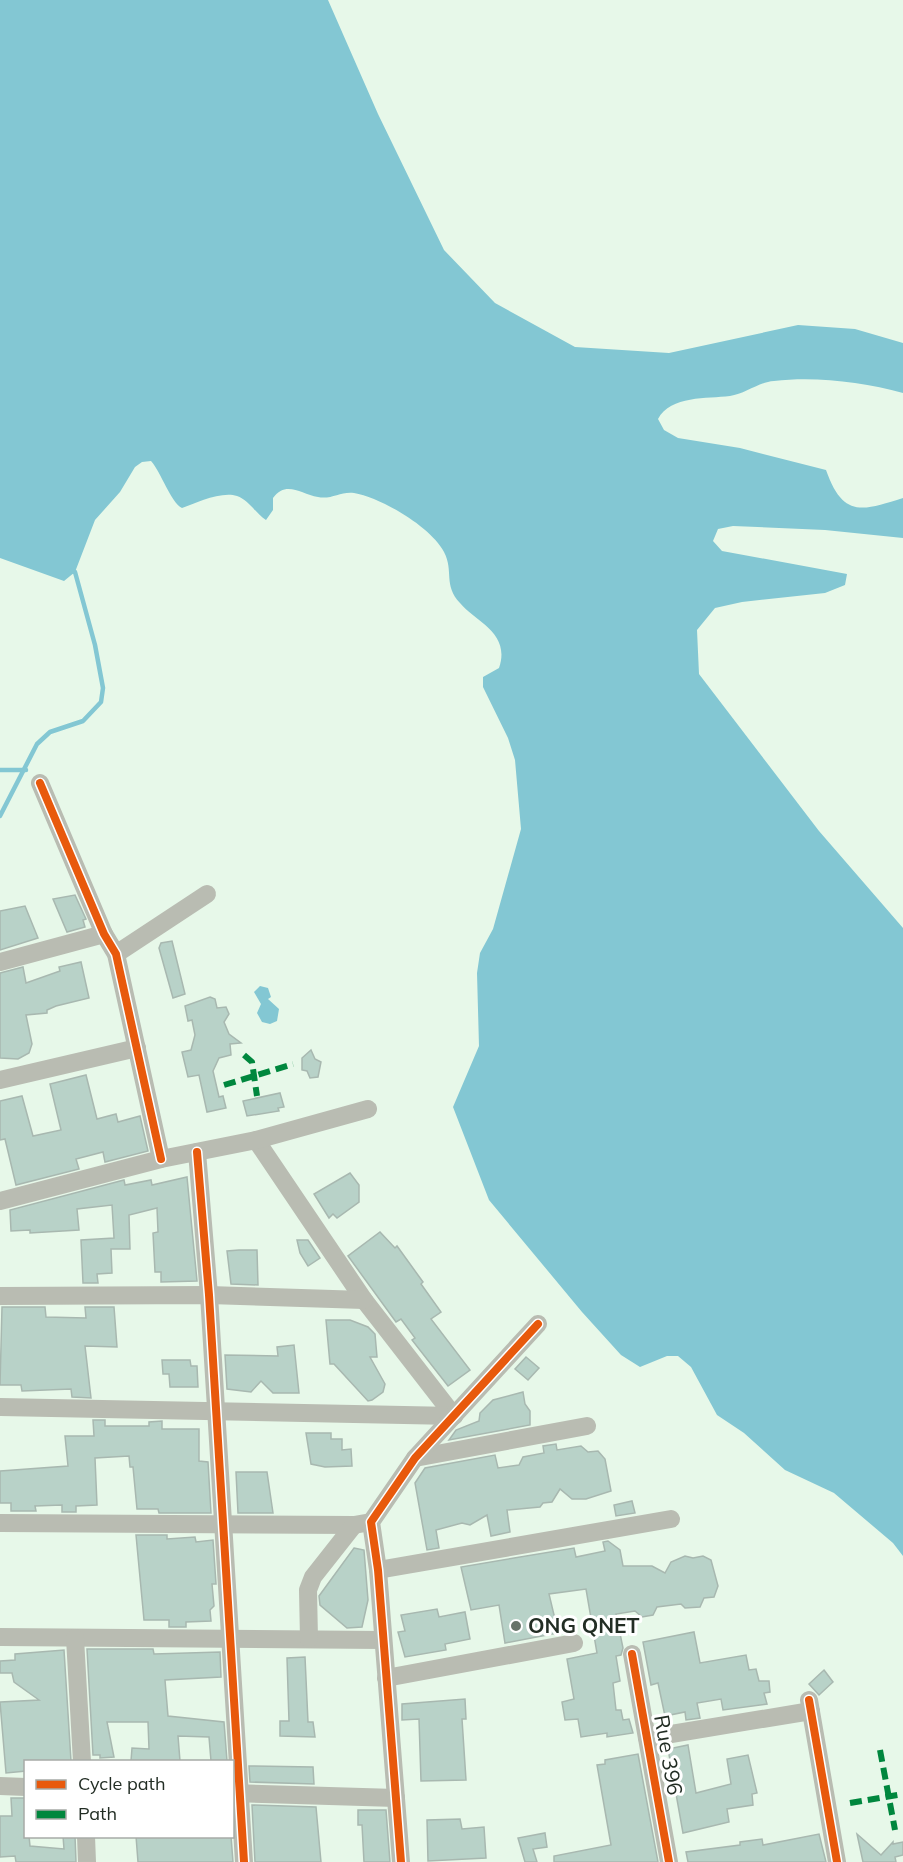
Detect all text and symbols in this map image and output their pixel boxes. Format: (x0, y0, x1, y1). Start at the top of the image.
place label: ONG QNET (528, 1612, 639, 1638)
marker: ONG QNET (509, 1619, 523, 1633)
street label: Rue 396 (649, 1713, 689, 1797)
legend (24, 1760, 234, 1838)
text: Cycle path (78, 1772, 165, 1795)
text: Path (78, 1802, 117, 1825)

